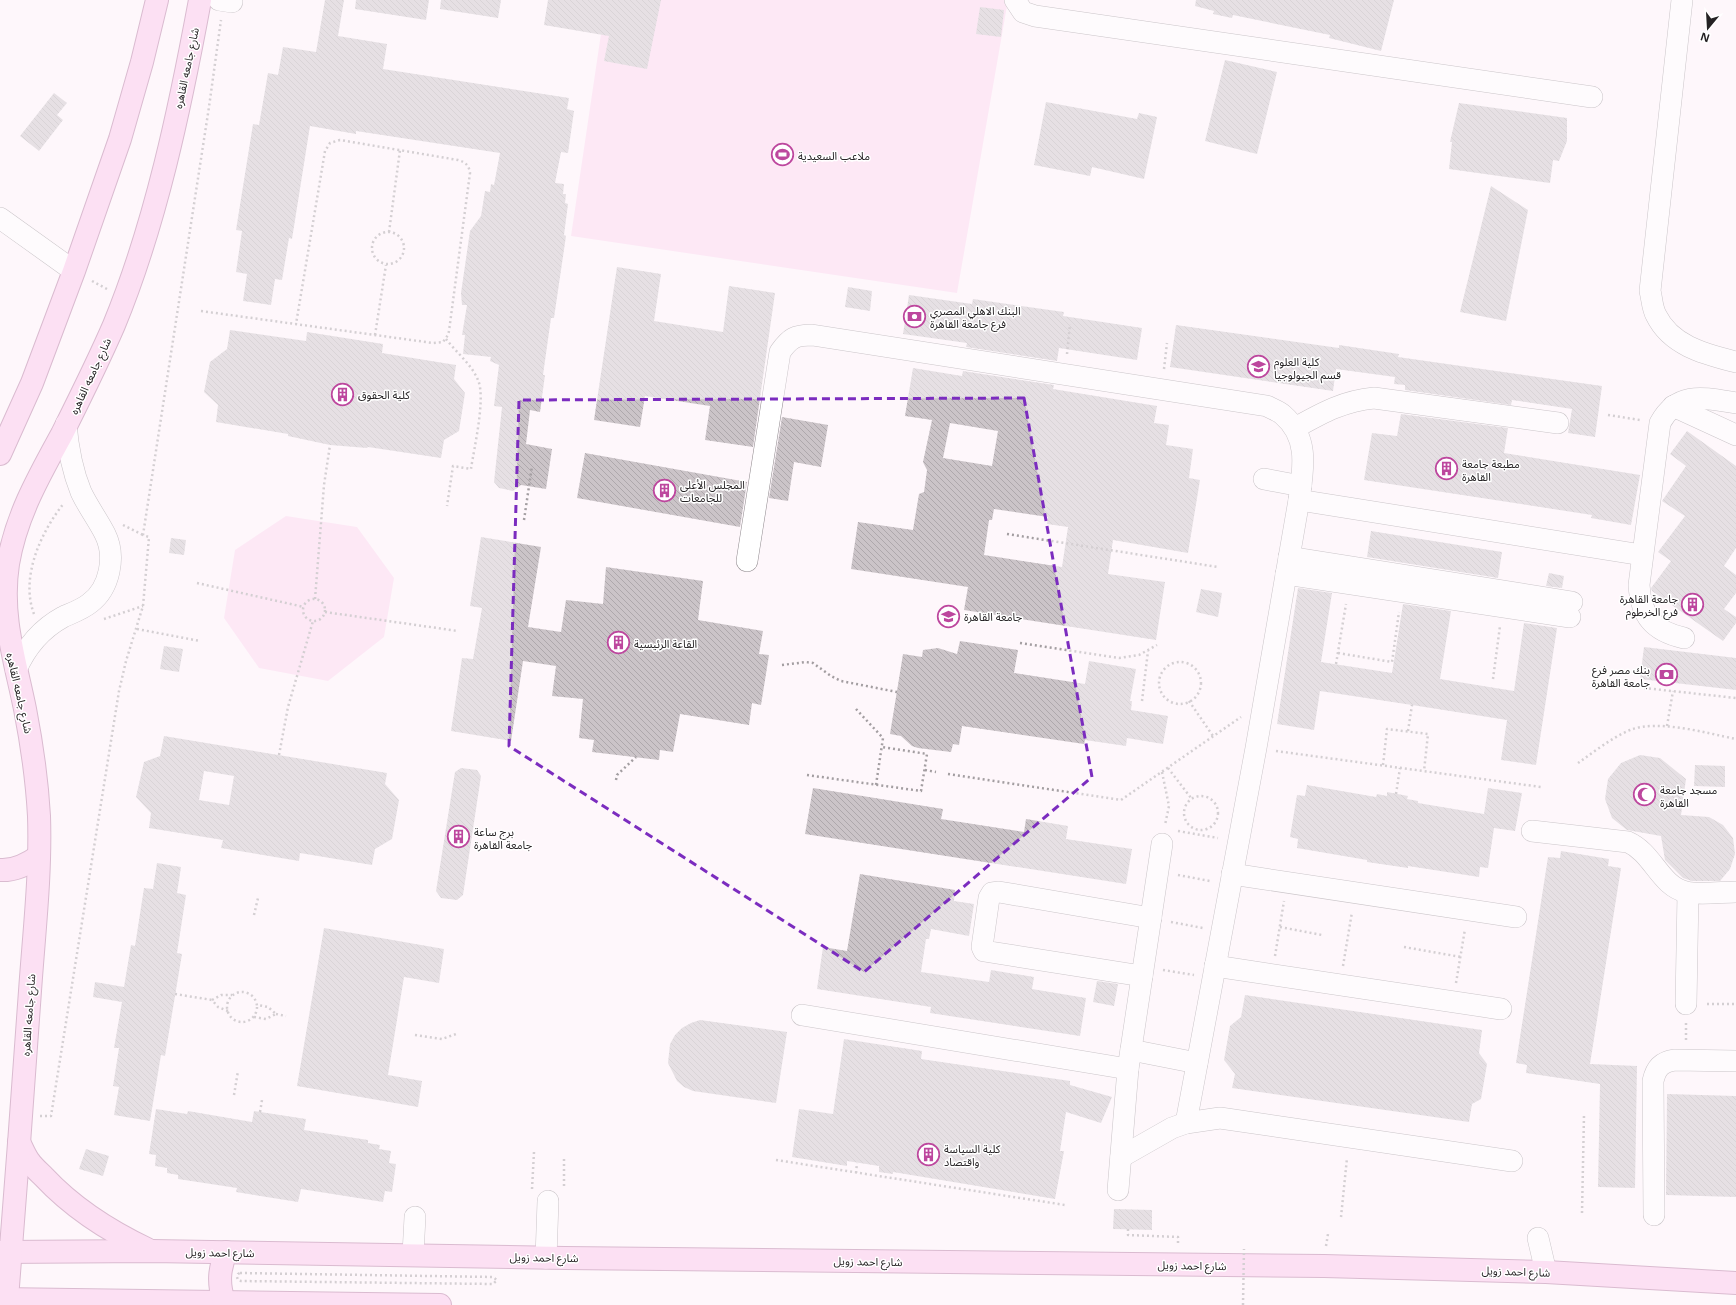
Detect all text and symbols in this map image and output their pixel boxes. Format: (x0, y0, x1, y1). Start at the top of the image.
north arrow (1688, 8, 1728, 48)
street label: شارع جامعه القاهره (170, 26, 203, 110)
text: N (1698, 29, 1711, 47)
sports icon: ملاعب السعيدية (769, 142, 795, 168)
place label: ملاعب السعيدية (798, 148, 870, 163)
bank icon: البنك الاهلي المصري فرع جامعة القاهرة (902, 303, 928, 329)
place label: البنك الاهلي المصري فرع جامعة القاهرة (930, 303, 1021, 332)
street label: شارع جامعه القاهره (66, 335, 115, 417)
school or university icon: كلية العلوم قسم الجيولوجيا (1246, 354, 1272, 380)
place label: كلية العلوم قسم الجيولوجيا (1274, 354, 1341, 384)
building icon: كلية الحقوق (329, 381, 355, 407)
place label: كلية الحقوق (358, 387, 410, 402)
building icon: مطبعة جامعة القاهرة (1434, 456, 1460, 482)
place label: مطبعة جامعة القاهرة (1462, 456, 1520, 484)
building icon: المجلس الأعلى للجامعات (652, 477, 678, 503)
place label: المجلس الأعلى للجامعات (680, 477, 745, 505)
place label: جامعة القاهرة فرع الخرطوم (1620, 591, 1679, 620)
building icon: جامعة القاهرة فرع الخرطوم (1680, 591, 1706, 617)
school or university icon: جامعة القاهرة (935, 603, 961, 629)
place label: جامعة القاهرة (964, 609, 1023, 624)
building icon: القاعة الرئيسية (606, 630, 632, 656)
place label: القاعة الرئيسية (634, 636, 697, 651)
street label: شارع جامعه القاهره (2, 651, 37, 735)
place label: بنك مصر فرع جامعة القاهرة (1592, 662, 1651, 690)
bank icon: بنك مصر فرع جامعة القاهرة (1653, 662, 1679, 688)
mosque icon: مسجد جامعة القاهرة (1632, 782, 1658, 808)
place label: مسجد جامعة القاهرة (1660, 782, 1718, 810)
building icon: برج ساعة جامعة القاهرة (445, 824, 471, 850)
place label: برج ساعة جامعة القاهرة (474, 824, 533, 852)
street label: شارع جامعه القاهره (18, 973, 39, 1057)
building icon: كلية السياسة واقتصاد (915, 1141, 941, 1167)
place label: كلية السياسة واقتصاد (944, 1141, 1001, 1169)
street label: شارع احمد زويل (185, 1244, 255, 1261)
street label: شارع احمد زويل (509, 1249, 579, 1266)
street label: شارع احمد زويل (833, 1253, 903, 1270)
street label: شارع احمد زويل (1157, 1257, 1227, 1274)
street label: شارع احمد زويل (1481, 1262, 1551, 1281)

